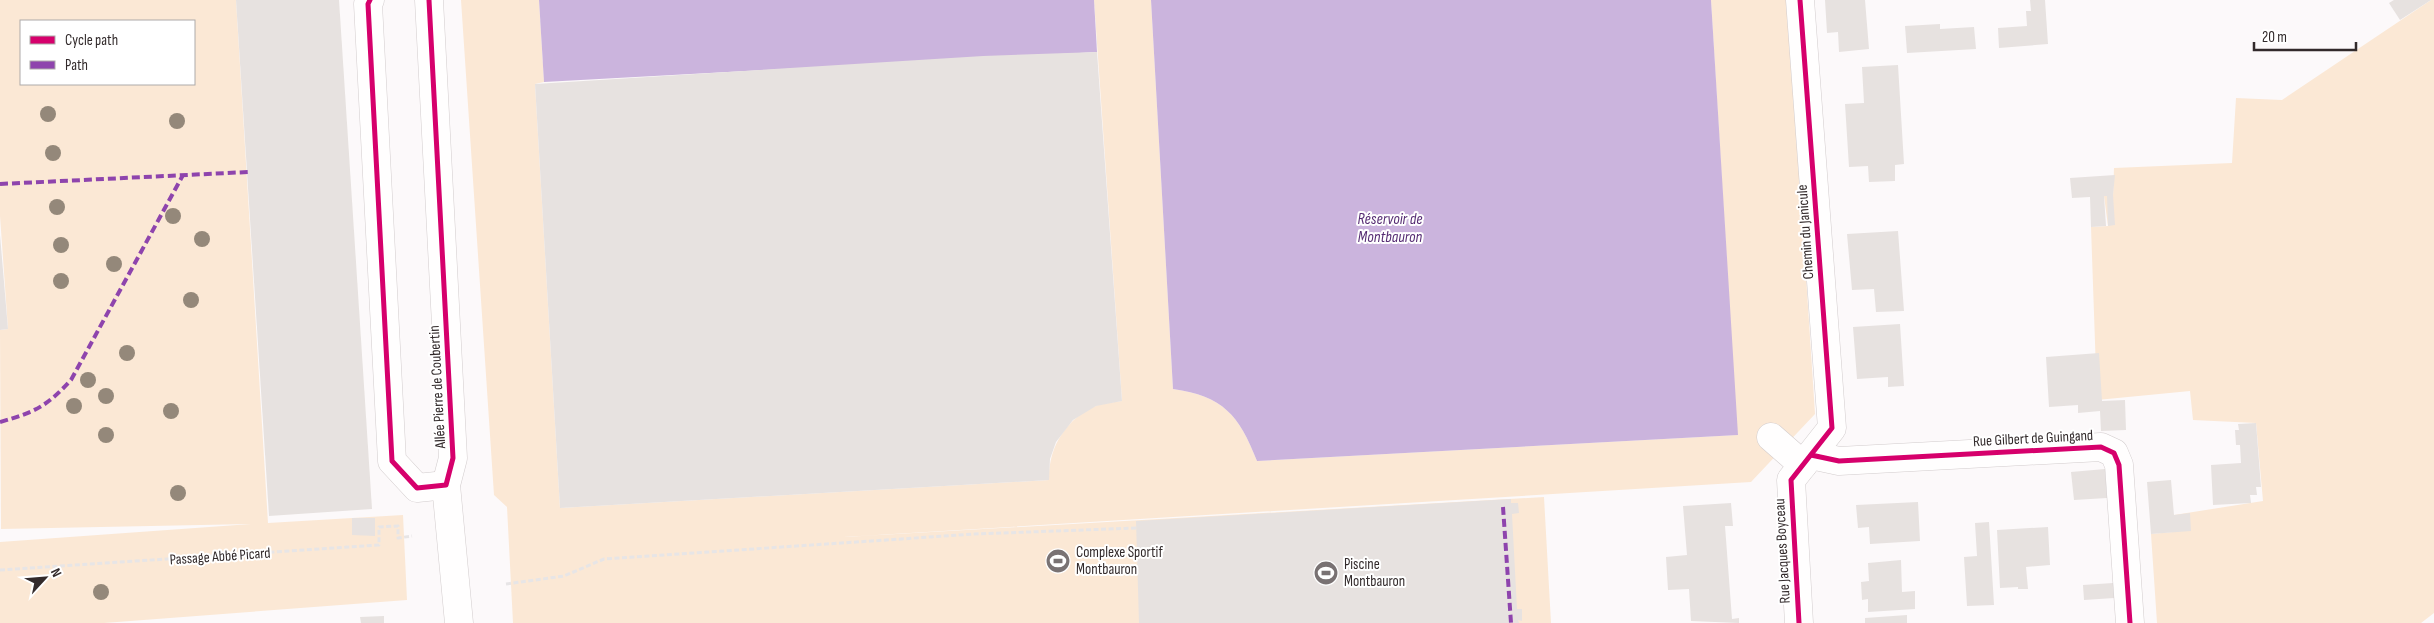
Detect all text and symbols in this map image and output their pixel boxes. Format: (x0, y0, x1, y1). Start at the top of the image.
legend (20, 20, 195, 85)
scale bar (2254, 20, 2356, 52)
text: 20 m (2262, 28, 2287, 47)
text: Cycle path (65, 31, 118, 50)
text: Path (65, 56, 88, 75)
street label: Chemin du Janicule (1793, 184, 1818, 280)
water label: Réservoir de Montbauron (1358, 210, 1422, 247)
street label: Allée Pierre de Coubertin (425, 325, 450, 450)
street label: Rue Gilbert de Guingand (1972, 426, 2094, 451)
street label: Rue Jacques Boyceau (1770, 498, 1795, 604)
street label: Passage Abbé Picard (169, 543, 271, 570)
place label: Complexe Sportif Montbauron (1076, 543, 1163, 579)
sports icon: Complexe Sportif Montbauron (1045, 548, 1071, 574)
north arrow (20, 553, 70, 603)
place label: Piscine Montbauron (1344, 555, 1405, 591)
sports icon: Piscine Montbauron (1313, 560, 1339, 586)
text: N (47, 565, 66, 580)

